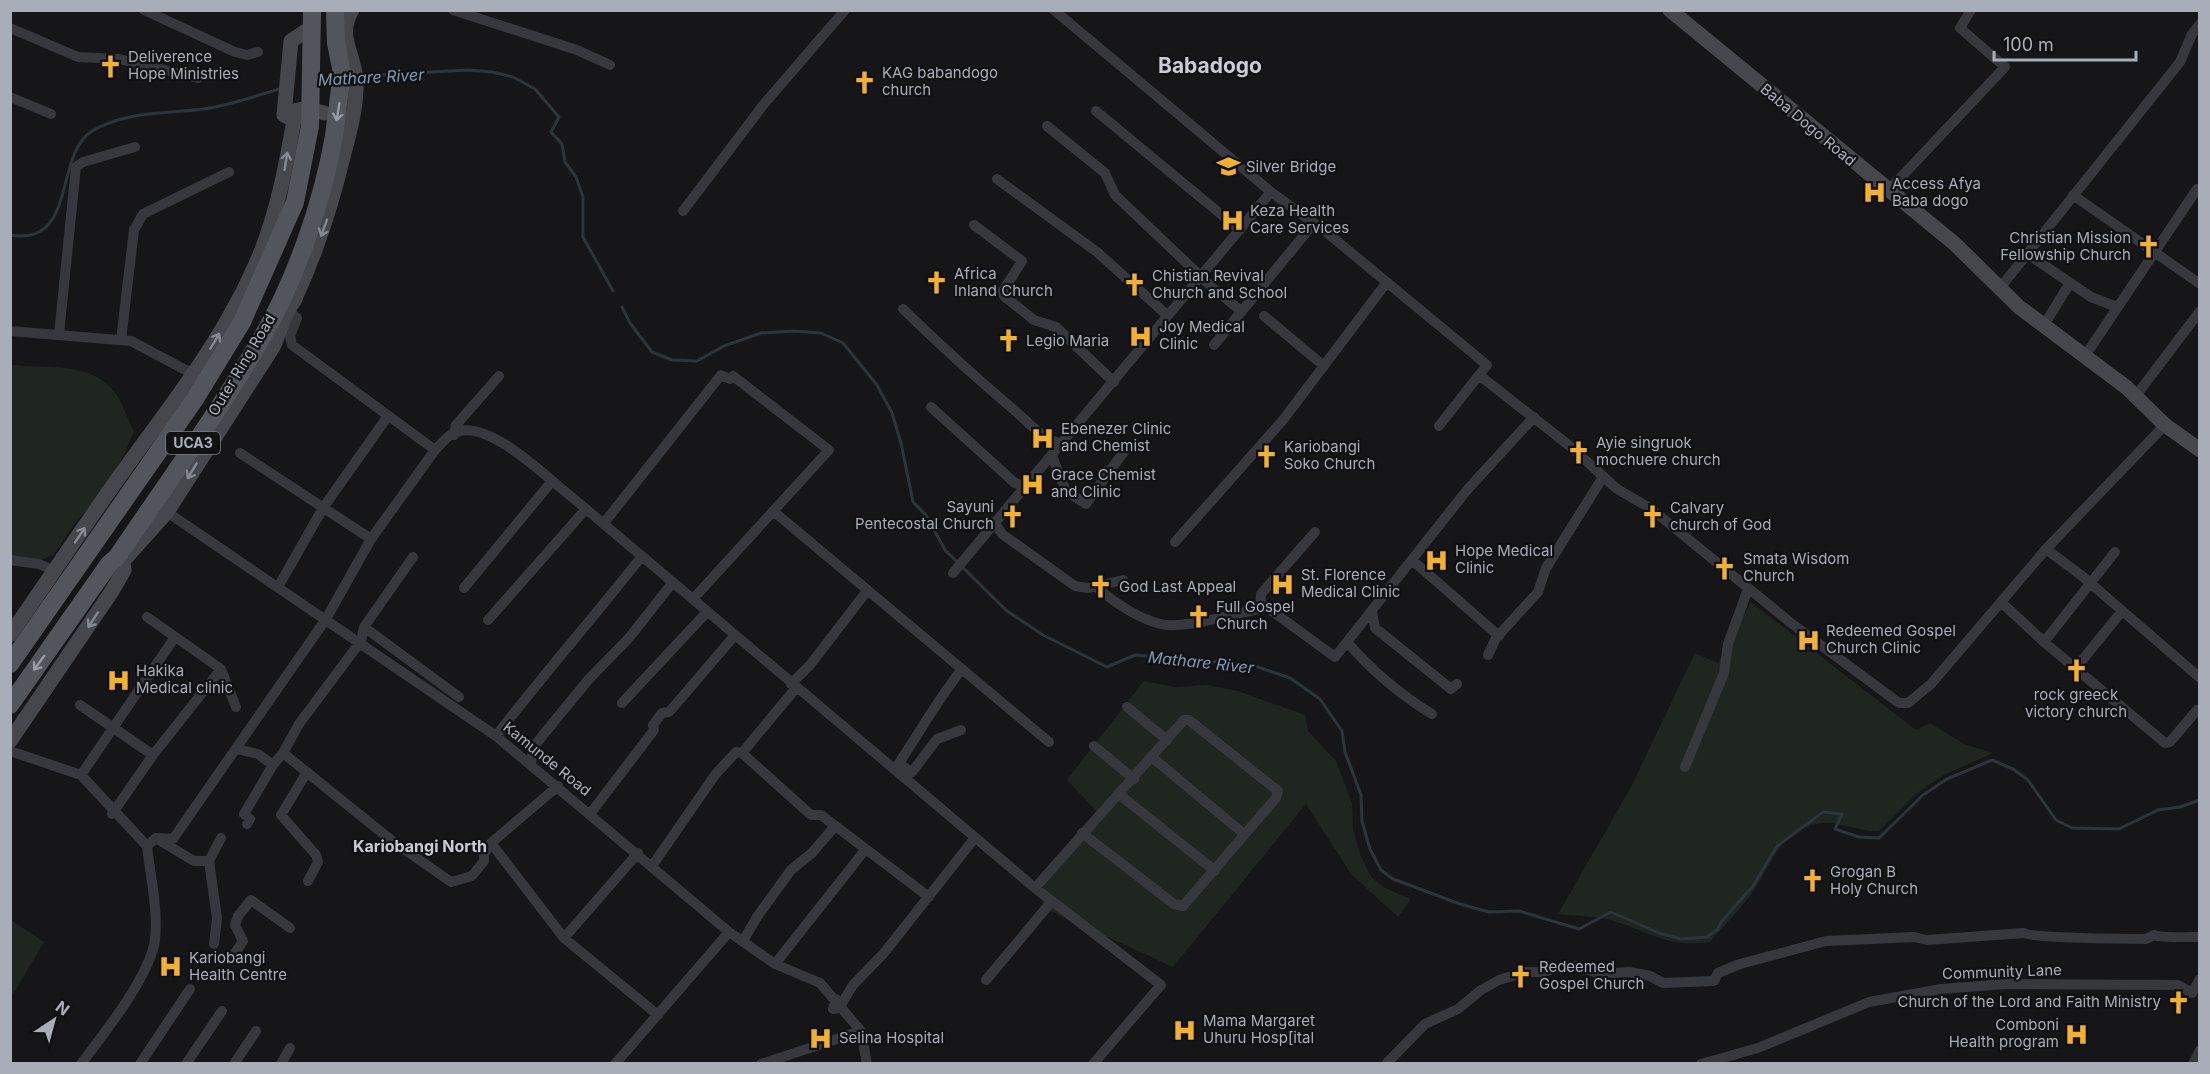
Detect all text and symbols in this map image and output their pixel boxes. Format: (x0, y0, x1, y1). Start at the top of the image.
scale bar (1994, 24, 2136, 62)
text: 100 m (2003, 34, 2054, 55)
place label: Deliverence Hope Ministries (128, 47, 239, 83)
church icon: Deliverence Hope Ministries (97, 53, 123, 79)
district label: Babadogo (1158, 53, 1262, 78)
place label: KAG babandogo church (882, 63, 998, 99)
water label: Mathare River (317, 64, 426, 90)
church icon: KAG babandogo church (851, 69, 877, 95)
street label: Baba Dogo Road (1757, 79, 1860, 170)
one-way arrow (332, 102, 343, 122)
one-way arrow (281, 151, 292, 171)
school or university icon: Silver Bridge (1215, 154, 1241, 180)
place label: Silver Bridge (1246, 157, 1336, 176)
place label: Access Afya Baba dogo (1892, 174, 1981, 210)
hospital icon: Access Afya Baba dogo (1861, 180, 1887, 206)
place label: Keza Health Care Services (1250, 201, 1349, 237)
hospital icon: Keza Health Care Services (1219, 207, 1245, 233)
one-way arrow (317, 218, 328, 237)
place label: Christian Mission Fellowship Church (2000, 228, 2131, 264)
church icon: Christian Mission Fellowship Church (2136, 234, 2162, 260)
place label: Africa Inland Church (954, 264, 1053, 300)
place label: Chistian Revival Church and School (1152, 266, 1287, 302)
church icon: Africa Inland Church (923, 270, 949, 296)
church icon: Chistian Revival Church and School (1121, 272, 1147, 298)
street label: Outer Ring Road (204, 310, 279, 419)
place label: Joy Medical Clinic (1159, 317, 1245, 353)
hospital icon: Joy Medical Clinic (1128, 323, 1154, 349)
church icon: Legio Maria (995, 328, 1021, 354)
place label: Legio Maria (1026, 331, 1109, 350)
one-way arrow (210, 333, 222, 350)
place label: Ebenezer Clinic and Chemist (1061, 419, 1171, 455)
hospital icon: Ebenezer Clinic and Chemist (1030, 425, 1056, 451)
road number: UCA3 (166, 432, 220, 454)
place label: Ayie singruok mochuere church (1596, 433, 1721, 469)
place label: Kariobangi Soko Church (1284, 437, 1375, 473)
church icon: Ayie singruok mochuere church (1565, 439, 1591, 465)
church icon: Kariobangi Soko Church (1253, 443, 1279, 469)
one-way arrow (185, 463, 198, 480)
place label: Grace Chemist and Clinic (1051, 465, 1156, 501)
hospital icon: Grace Chemist and Clinic (1020, 471, 1046, 497)
place label: Sayuni Pentecostal Church (855, 497, 994, 533)
place label: Calvary church of God (1670, 498, 1772, 534)
church icon: Sayuni Pentecostal Church (999, 503, 1025, 529)
church icon: Calvary church of God (1639, 504, 1665, 530)
one-way arrow (73, 526, 86, 543)
place label: Hope Medical Clinic (1455, 541, 1553, 577)
hospital icon: Hope Medical Clinic (1424, 547, 1450, 573)
place label: Smata Wisdom Church (1743, 549, 1849, 585)
church icon: Smata Wisdom Church (1712, 555, 1738, 581)
place label: St. Florence Medical Clinic (1301, 565, 1400, 601)
hospital icon: St. Florence Medical Clinic (1270, 571, 1296, 597)
church icon: God Last Appeal (1088, 574, 1114, 600)
place label: God Last Appeal (1119, 577, 1236, 596)
place label: Full Gospel Church (1216, 597, 1294, 633)
church icon: Full Gospel Church (1185, 603, 1211, 629)
one-way arrow (87, 611, 99, 628)
place label: Redeemed Gospel Church Clinic (1826, 621, 1956, 657)
hospital icon: Redeemed Gospel Church Clinic (1795, 627, 1821, 653)
water label: Mathare River (1147, 646, 1256, 678)
one-way arrow (33, 655, 45, 671)
church icon: rock greeck victory church (2063, 658, 2089, 684)
place label: Hakika Medical clinic (136, 661, 233, 697)
hospital icon: Hakika Medical clinic (105, 667, 131, 693)
place label: rock greeck victory church (2025, 685, 2127, 721)
street label: Kamunde Road (499, 717, 595, 800)
district label: Kariobangi North (353, 836, 487, 856)
place label: Grogan B Holy Church (1830, 862, 1918, 898)
church icon: Grogan B Holy Church (1799, 868, 1825, 894)
place label: Kariobangi Health Centre (189, 948, 287, 984)
hospital icon: Kariobangi Health Centre (158, 954, 184, 980)
place label: Redeemed Gospel Church (1539, 957, 1644, 993)
street label: Community Lane (1942, 960, 2062, 983)
church icon: Redeemed Gospel Church (1508, 963, 1534, 989)
church icon: Church of the Lord and Faith Ministry (2166, 989, 2192, 1015)
north arrow (24, 990, 84, 1050)
place label: Church of the Lord and Faith Ministry (1897, 992, 2162, 1011)
text: N (52, 996, 74, 1020)
place label: Mama Margaret Uhuru Hosp[ital (1203, 1011, 1315, 1047)
place label: Comboni Health program (1949, 1015, 2059, 1051)
hospital icon: Mama Margaret Uhuru Hosp[ital (1172, 1017, 1198, 1043)
hospital icon: Comboni Health program (2064, 1021, 2090, 1047)
hospital icon: Selina Hospital (808, 1025, 834, 1051)
place label: Selina Hospital (839, 1028, 944, 1047)

